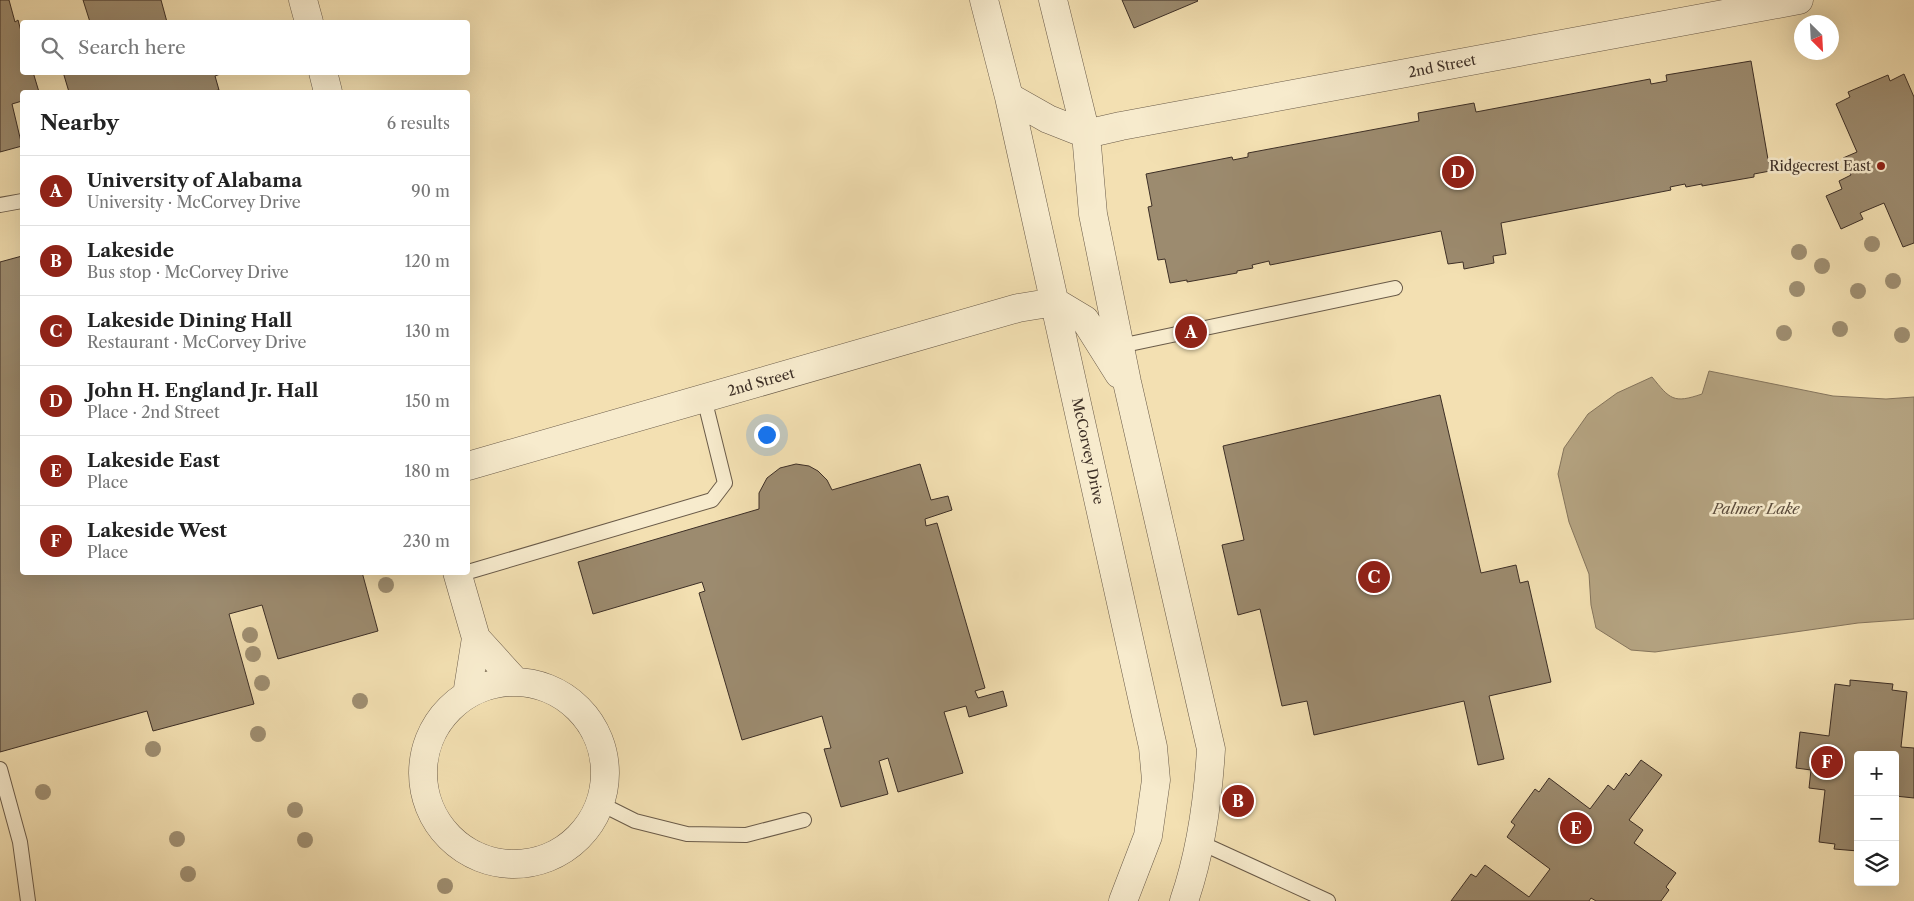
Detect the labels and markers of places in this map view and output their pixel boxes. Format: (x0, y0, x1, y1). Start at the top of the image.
pin: D (1442, 153, 1474, 191)
place label: Ridgecrest East (1769, 157, 1871, 175)
marker: Ridgecrest East (1875, 160, 1887, 172)
pin: A (1175, 313, 1207, 351)
pin: C (1358, 558, 1390, 596)
pin: F (1811, 743, 1843, 781)
pin: B (1222, 782, 1254, 820)
pin: E (1560, 809, 1592, 847)

